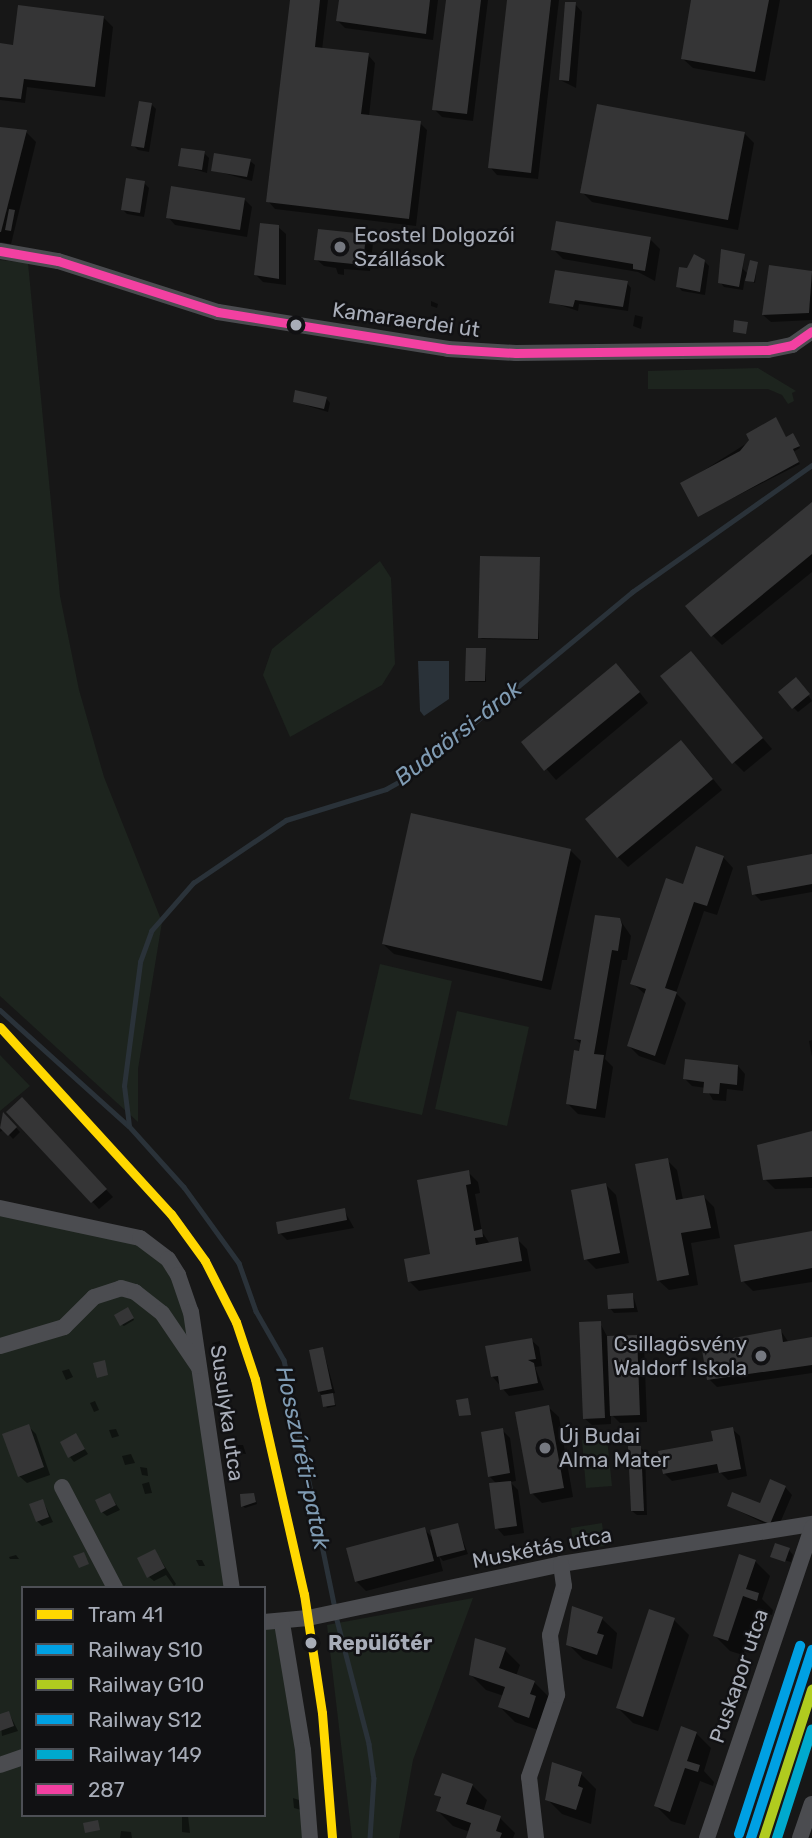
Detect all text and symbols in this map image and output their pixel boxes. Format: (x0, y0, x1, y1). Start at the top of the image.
place label: Ecostel Dolgozói Szállások (354, 222, 515, 272)
marker: Ecostel Dolgozói Szállások (332, 239, 348, 255)
street label: Kamaraerdei út (331, 297, 481, 343)
unlabelled marker (289, 318, 303, 332)
water label: Budaörsi-árok (389, 675, 527, 791)
place label: Csillagösvény Waldorf Iskola (613, 1331, 747, 1381)
street label: Susulyka utca (205, 1343, 249, 1483)
marker: Csillagösvény Waldorf Iskola (753, 1348, 769, 1364)
water label: Hosszúréti-patak (270, 1364, 336, 1552)
place label: Új Budai Alma Mater (559, 1423, 670, 1473)
marker: Új Budai Alma Mater (537, 1440, 553, 1456)
street label: Muskétás utca (470, 1522, 614, 1574)
legend (21, 1586, 266, 1817)
text: Tram 41 (88, 1602, 163, 1627)
street label: Puskapor utca (704, 1605, 774, 1747)
place label: Repülőtér (328, 1630, 432, 1656)
marker: Repülőtér (300, 1632, 322, 1654)
text: Railway S10 (88, 1637, 203, 1662)
text: Railway G10 (88, 1672, 204, 1697)
text: Railway S12 (88, 1707, 202, 1732)
text: Railway 149 (88, 1742, 202, 1767)
text: 287 (88, 1777, 124, 1802)

